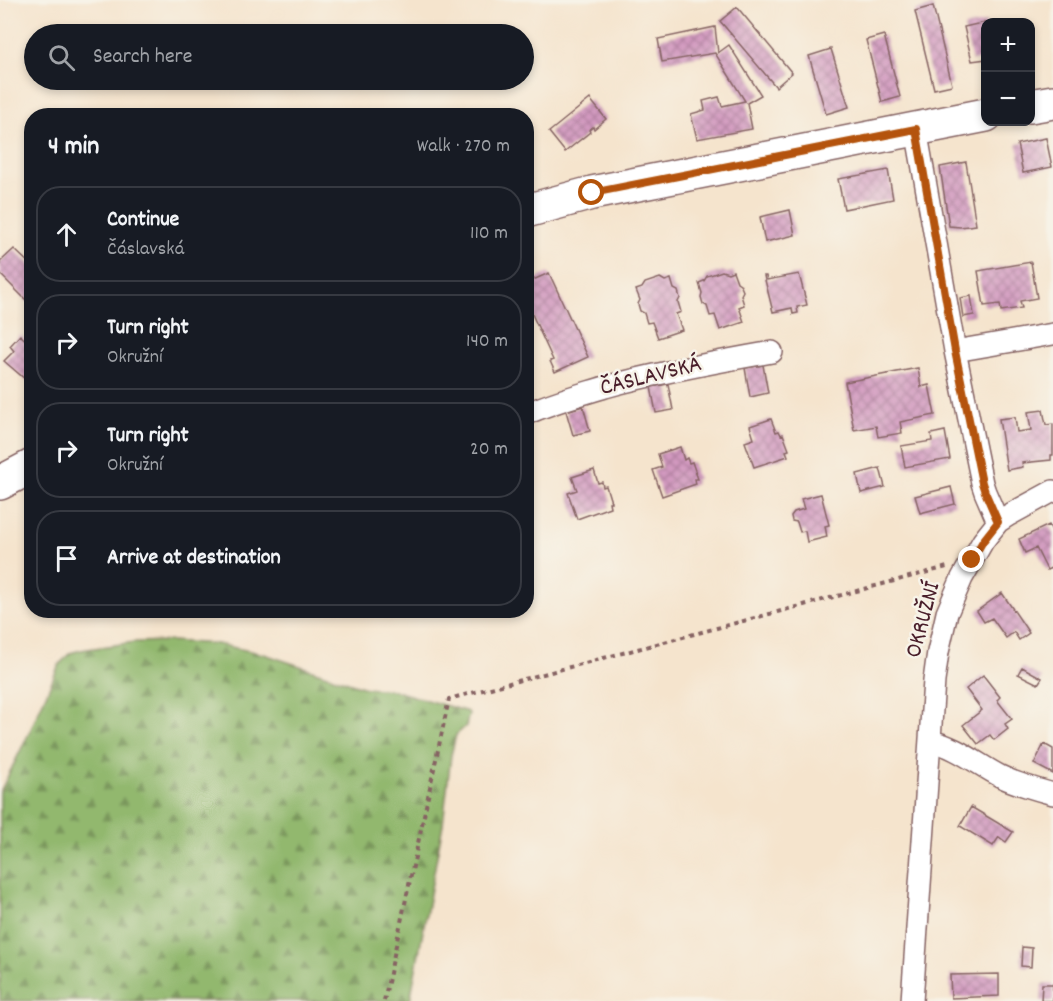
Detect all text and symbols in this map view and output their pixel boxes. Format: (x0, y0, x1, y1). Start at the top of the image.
map controls (981, 18, 1035, 126)
button: + (981, 18, 1035, 72)
search box (24, 24, 534, 90)
icon: search (45, 41, 78, 74)
text: Search here (93, 42, 192, 73)
button: − (981, 72, 1035, 126)
text: 4 min (48, 129, 99, 166)
text: Walk · 270 m (417, 133, 510, 161)
route start (578, 179, 604, 205)
text: Continue (107, 205, 179, 236)
icon: ahead (50, 218, 83, 251)
text: 110 m (470, 220, 508, 248)
text: Čáslavská (107, 236, 184, 264)
text: Turn right (107, 313, 189, 344)
icon: right (50, 326, 83, 359)
text: 140 m (466, 328, 508, 356)
text: Okružní (107, 344, 163, 372)
street label: ČÁSLAVSKÁ (597, 348, 705, 406)
text: Turn right (107, 421, 189, 452)
icon: right (50, 434, 83, 467)
text: 20 m (470, 436, 508, 464)
text: Okružní (107, 452, 163, 480)
icon: arrive (50, 542, 83, 575)
text: Arrive at destination (107, 543, 281, 574)
route end (958, 546, 984, 572)
street label: OKRUŽNÍ (898, 577, 951, 662)

